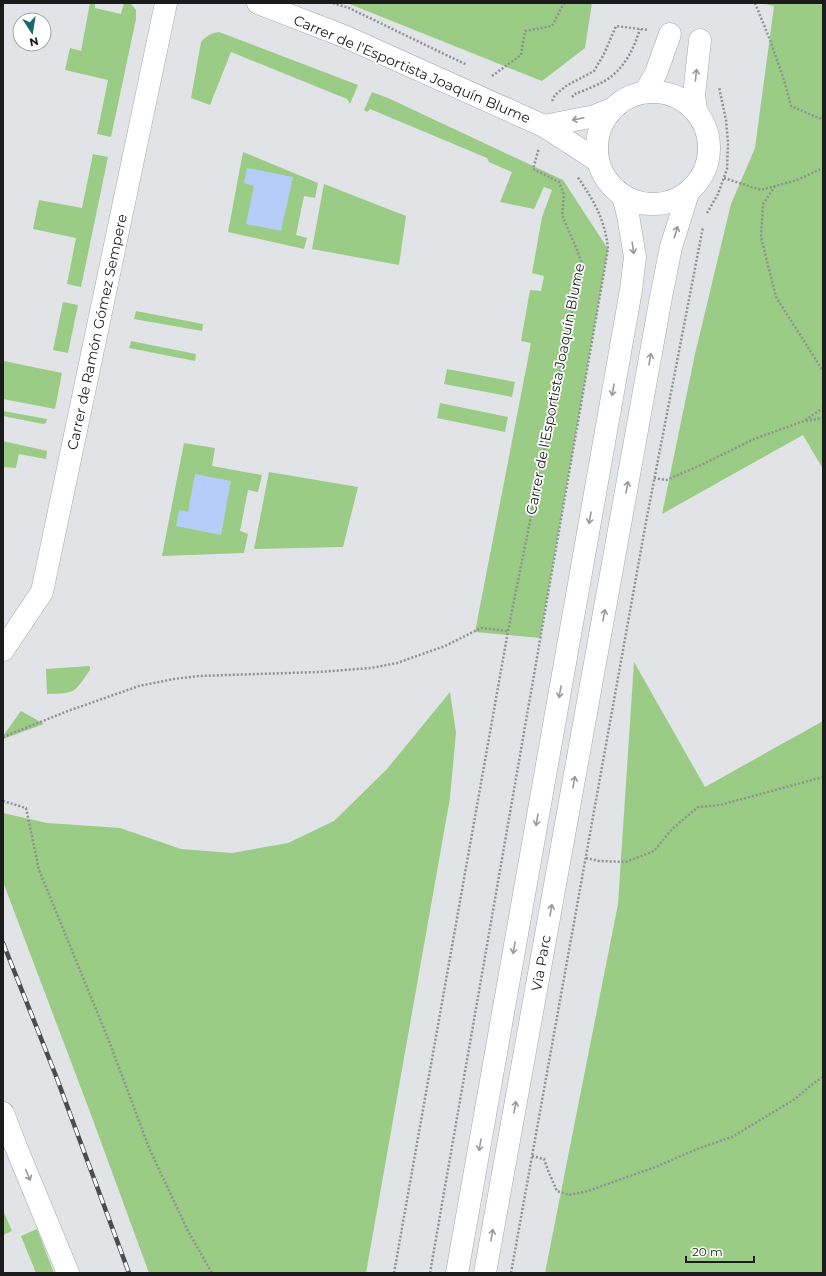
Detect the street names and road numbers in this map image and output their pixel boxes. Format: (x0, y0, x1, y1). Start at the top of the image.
street label: Carrer de l'Esportista Joaquín Blume (291, 11, 533, 127)
street label: Carrer de Ramón Gómez Sempere (63, 212, 131, 452)
street label: Carrer de l'Esportista Joaquín Blume (522, 262, 588, 516)
street label: Via Parc (527, 933, 555, 992)

